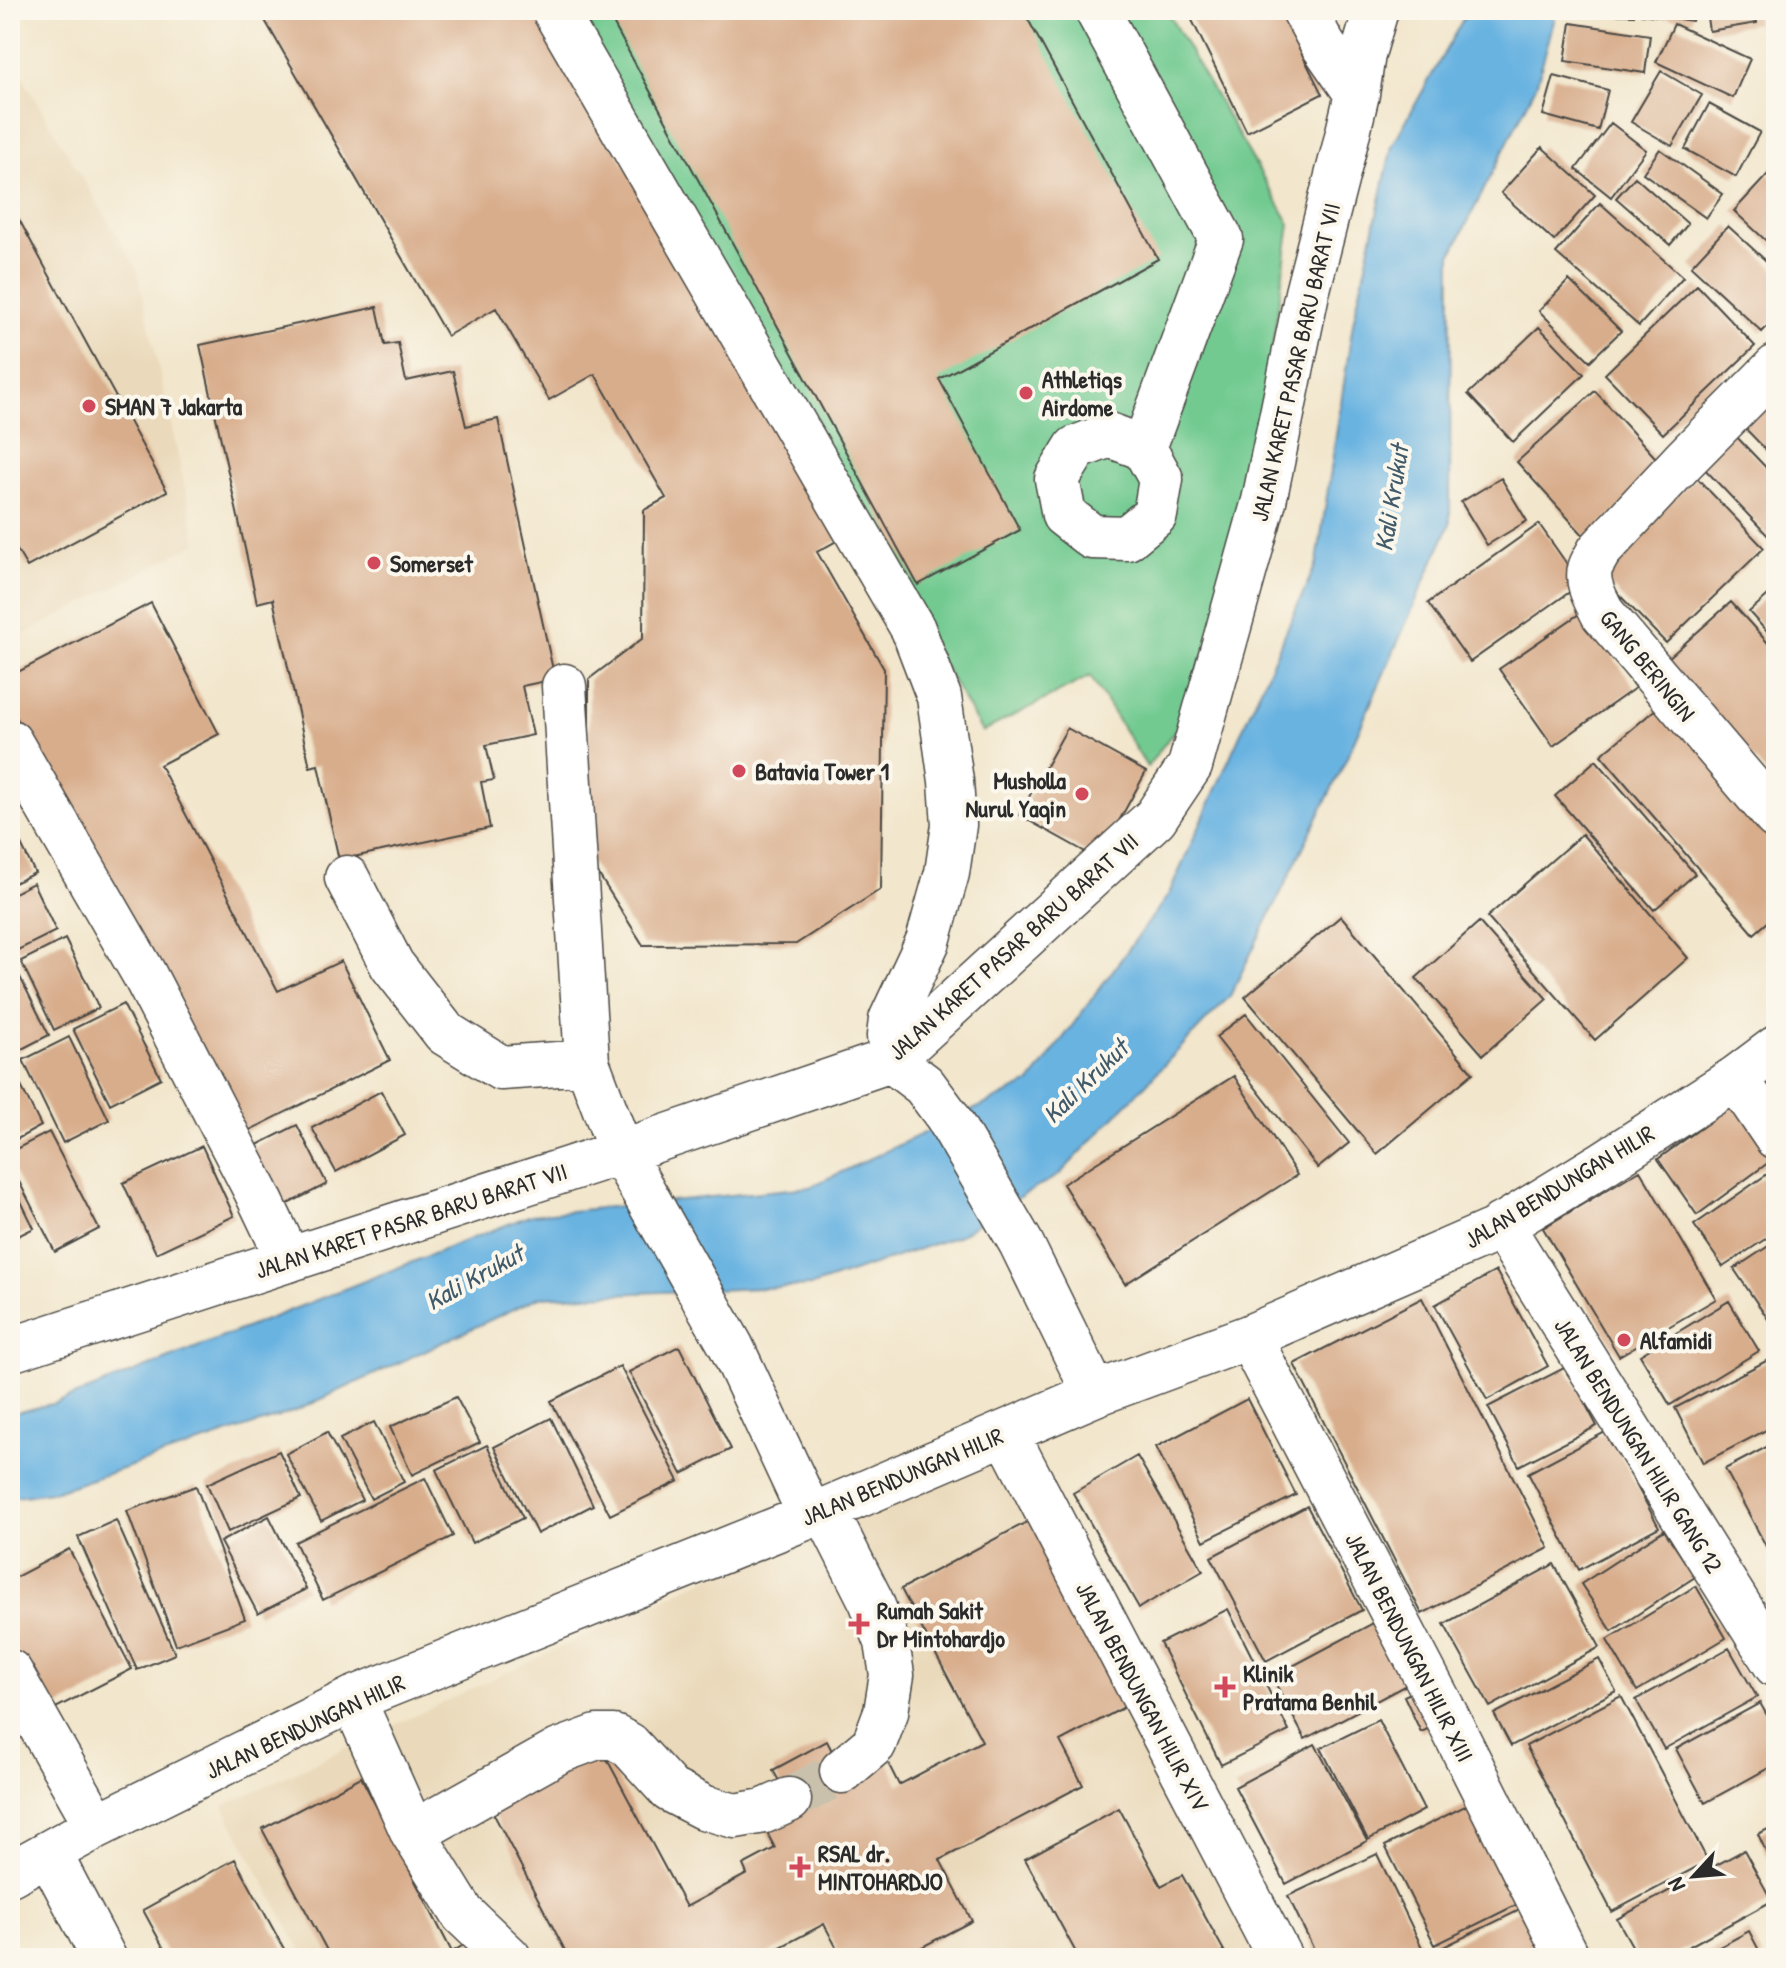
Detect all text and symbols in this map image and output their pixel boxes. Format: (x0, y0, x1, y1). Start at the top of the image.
street label: JALAN KARET PASAR BARU BARAT VII (1243, 200, 1347, 524)
place label: Athletiqs Airdome (1042, 363, 1122, 423)
marker: Athletiqs Airdome (1017, 384, 1035, 402)
place label: SMAN 7 Jakarta (105, 390, 243, 422)
marker: SMAN 7 Jakarta (80, 397, 98, 415)
water label: Kali Krukut (1365, 439, 1417, 553)
place label: Somerset (390, 547, 474, 579)
marker: Somerset (365, 554, 383, 572)
street label: GANG BERINGIN (1593, 602, 1703, 728)
place label: Batavia Tower 1 (755, 755, 889, 787)
marker: Batavia Tower 1 (730, 762, 748, 780)
place label: Musholla Nurul Yaqin (966, 764, 1067, 825)
marker: Musholla Nurul Yaqin (1073, 785, 1091, 803)
street label: JALAN KARET PASAR BARU BARAT VII (881, 825, 1145, 1067)
water label: Kali Krukut (1034, 1029, 1138, 1131)
street label: JALAN BENDUNGAN HILIR (1458, 1117, 1660, 1255)
street label: JALAN KARET PASAR BARU BARAT VII (251, 1154, 571, 1286)
water label: Kali Krukut (419, 1234, 533, 1318)
street label: JALAN BENDUNGAN HILIR GANG 12 (1547, 1312, 1731, 1578)
place label: Alfamidi (1640, 1324, 1713, 1356)
marker: Alfamidi (1615, 1331, 1633, 1349)
street label: JALAN BENDUNGAN HILIR (796, 1419, 1008, 1533)
street label: JALAN BENDUNGAN HILIR XIII (1338, 1527, 1482, 1767)
street label: JALAN BENDUNGAN HILIR XIV (1069, 1576, 1217, 1817)
place label: Rumah Sakit Dr Mintohardjo (877, 1594, 1005, 1654)
marker: Rumah Sakit Dr Mintohardjo (848, 1613, 870, 1635)
place label: Klinik Pratama Benhil (1243, 1657, 1377, 1717)
street label: JALAN BENDUNGAN HILIR (200, 1666, 410, 1786)
marker: Klinik Pratama Benhil (1214, 1676, 1236, 1698)
north arrow (1654, 1836, 1734, 1916)
place label: RSAL dr. MINTOHARDJO (818, 1837, 943, 1897)
marker: RSAL dr. MINTOHARDJO (789, 1856, 811, 1878)
text: N (1660, 1873, 1692, 1897)

